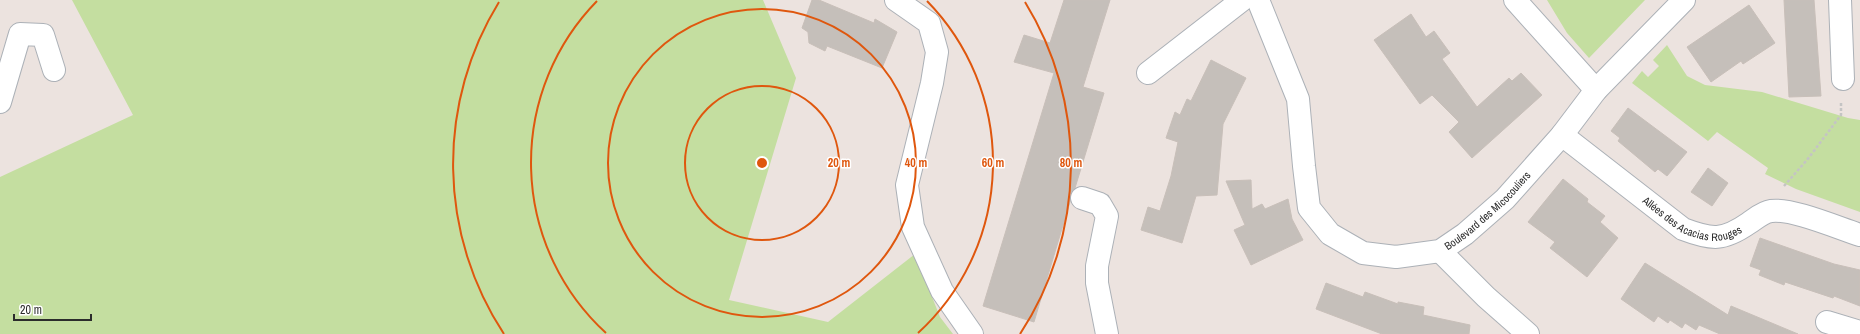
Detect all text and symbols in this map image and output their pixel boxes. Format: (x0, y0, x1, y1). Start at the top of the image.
text: 20 m (828, 155, 850, 171)
text: 40 m (905, 155, 927, 171)
text: 60 m (982, 155, 1004, 171)
text: 80 m (1060, 155, 1082, 171)
centre of rings (755, 156, 769, 170)
street label: Boulevard des Micocouliers (1442, 168, 1534, 253)
street label: Allées des Acacias Rouges (1639, 193, 1745, 244)
scale bar (14, 296, 91, 322)
text: 20 m (20, 302, 42, 318)

